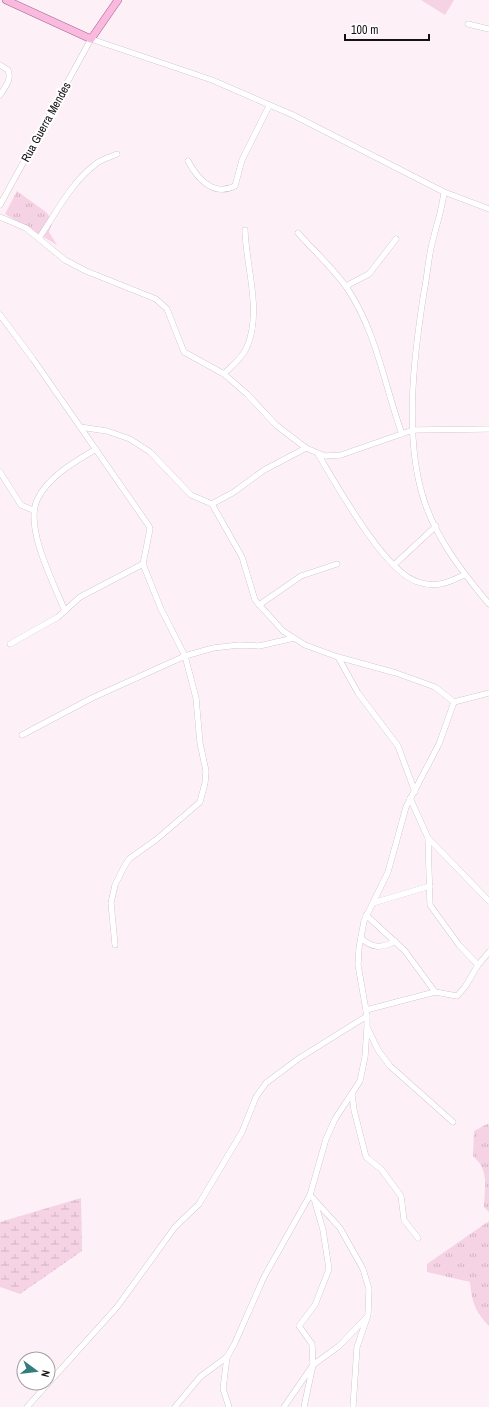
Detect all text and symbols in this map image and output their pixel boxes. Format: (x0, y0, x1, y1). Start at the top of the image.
scale bar (345, 16, 429, 42)
text: 100 m (351, 22, 378, 38)
street label: Rua Guerra Mendes (17, 79, 75, 165)
north arrow (16, 1351, 56, 1391)
text: N (38, 1369, 53, 1379)

